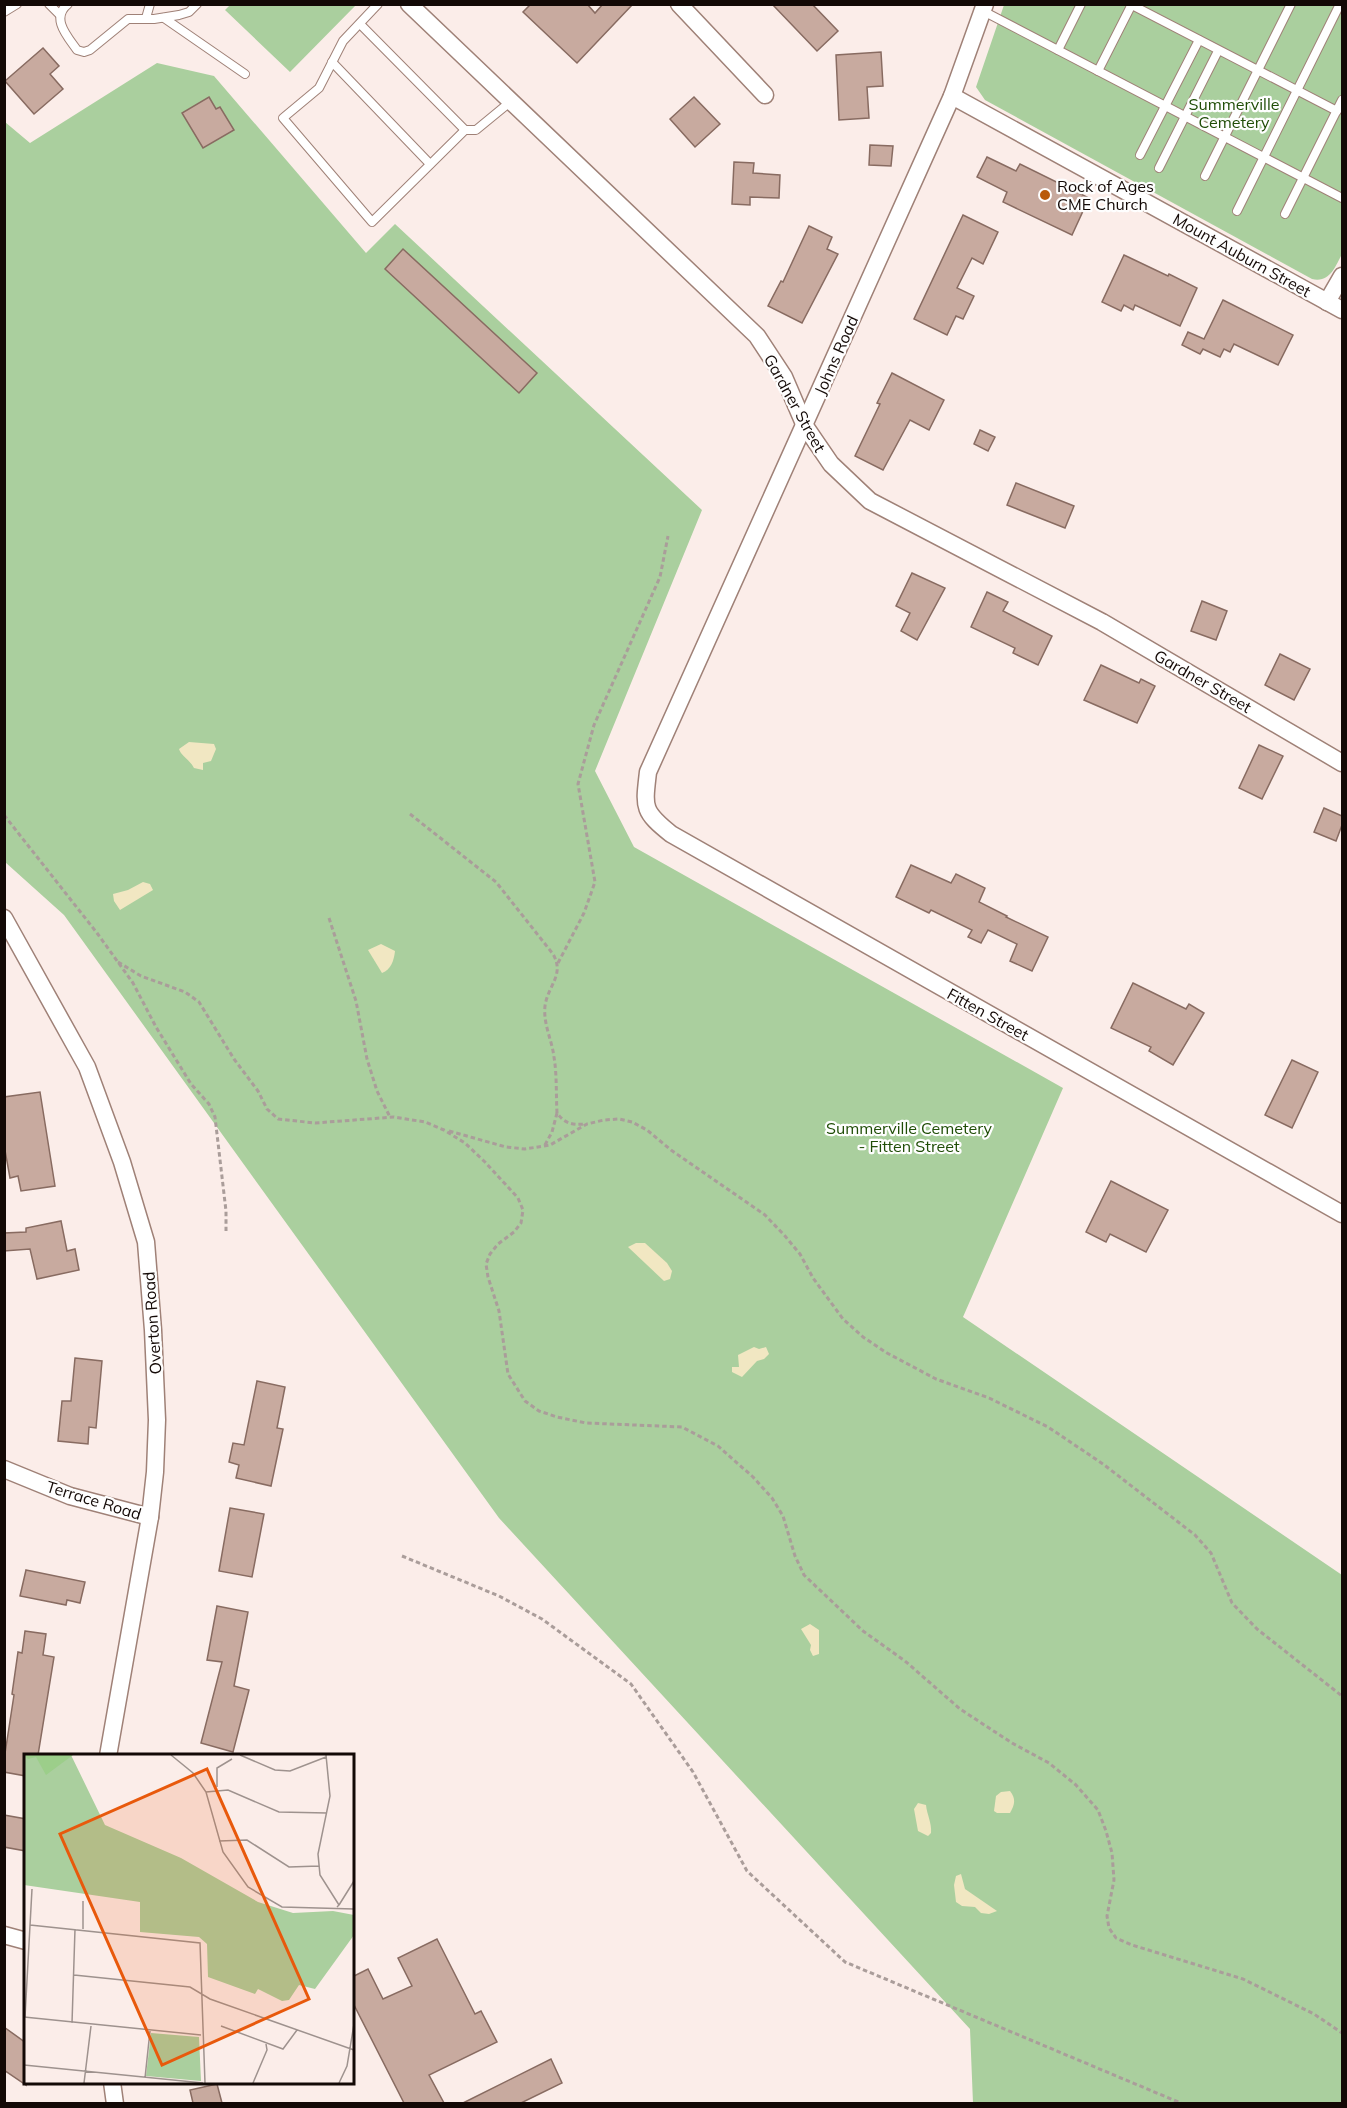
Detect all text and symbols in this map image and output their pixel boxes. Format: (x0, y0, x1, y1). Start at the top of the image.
park label: Summerville Cemetery (1189, 94, 1279, 132)
place label: Rock of Ages CME Church (1057, 176, 1154, 214)
marker: Rock of Ages CME Church (1038, 188, 1052, 202)
street label: Mount Auburn Street (1170, 209, 1315, 301)
street label: Johns Road (810, 312, 862, 398)
street label: Gardner Street (760, 351, 830, 456)
street label: Gardner Street (1151, 645, 1256, 717)
street label: Fitten Street (944, 983, 1033, 1045)
park label: Summerville Cemetery - Fitten Street (826, 1118, 992, 1156)
street label: Overton Road (138, 1271, 166, 1375)
street label: Terrace Road (44, 1476, 144, 1524)
inset map (24, 1754, 354, 2084)

